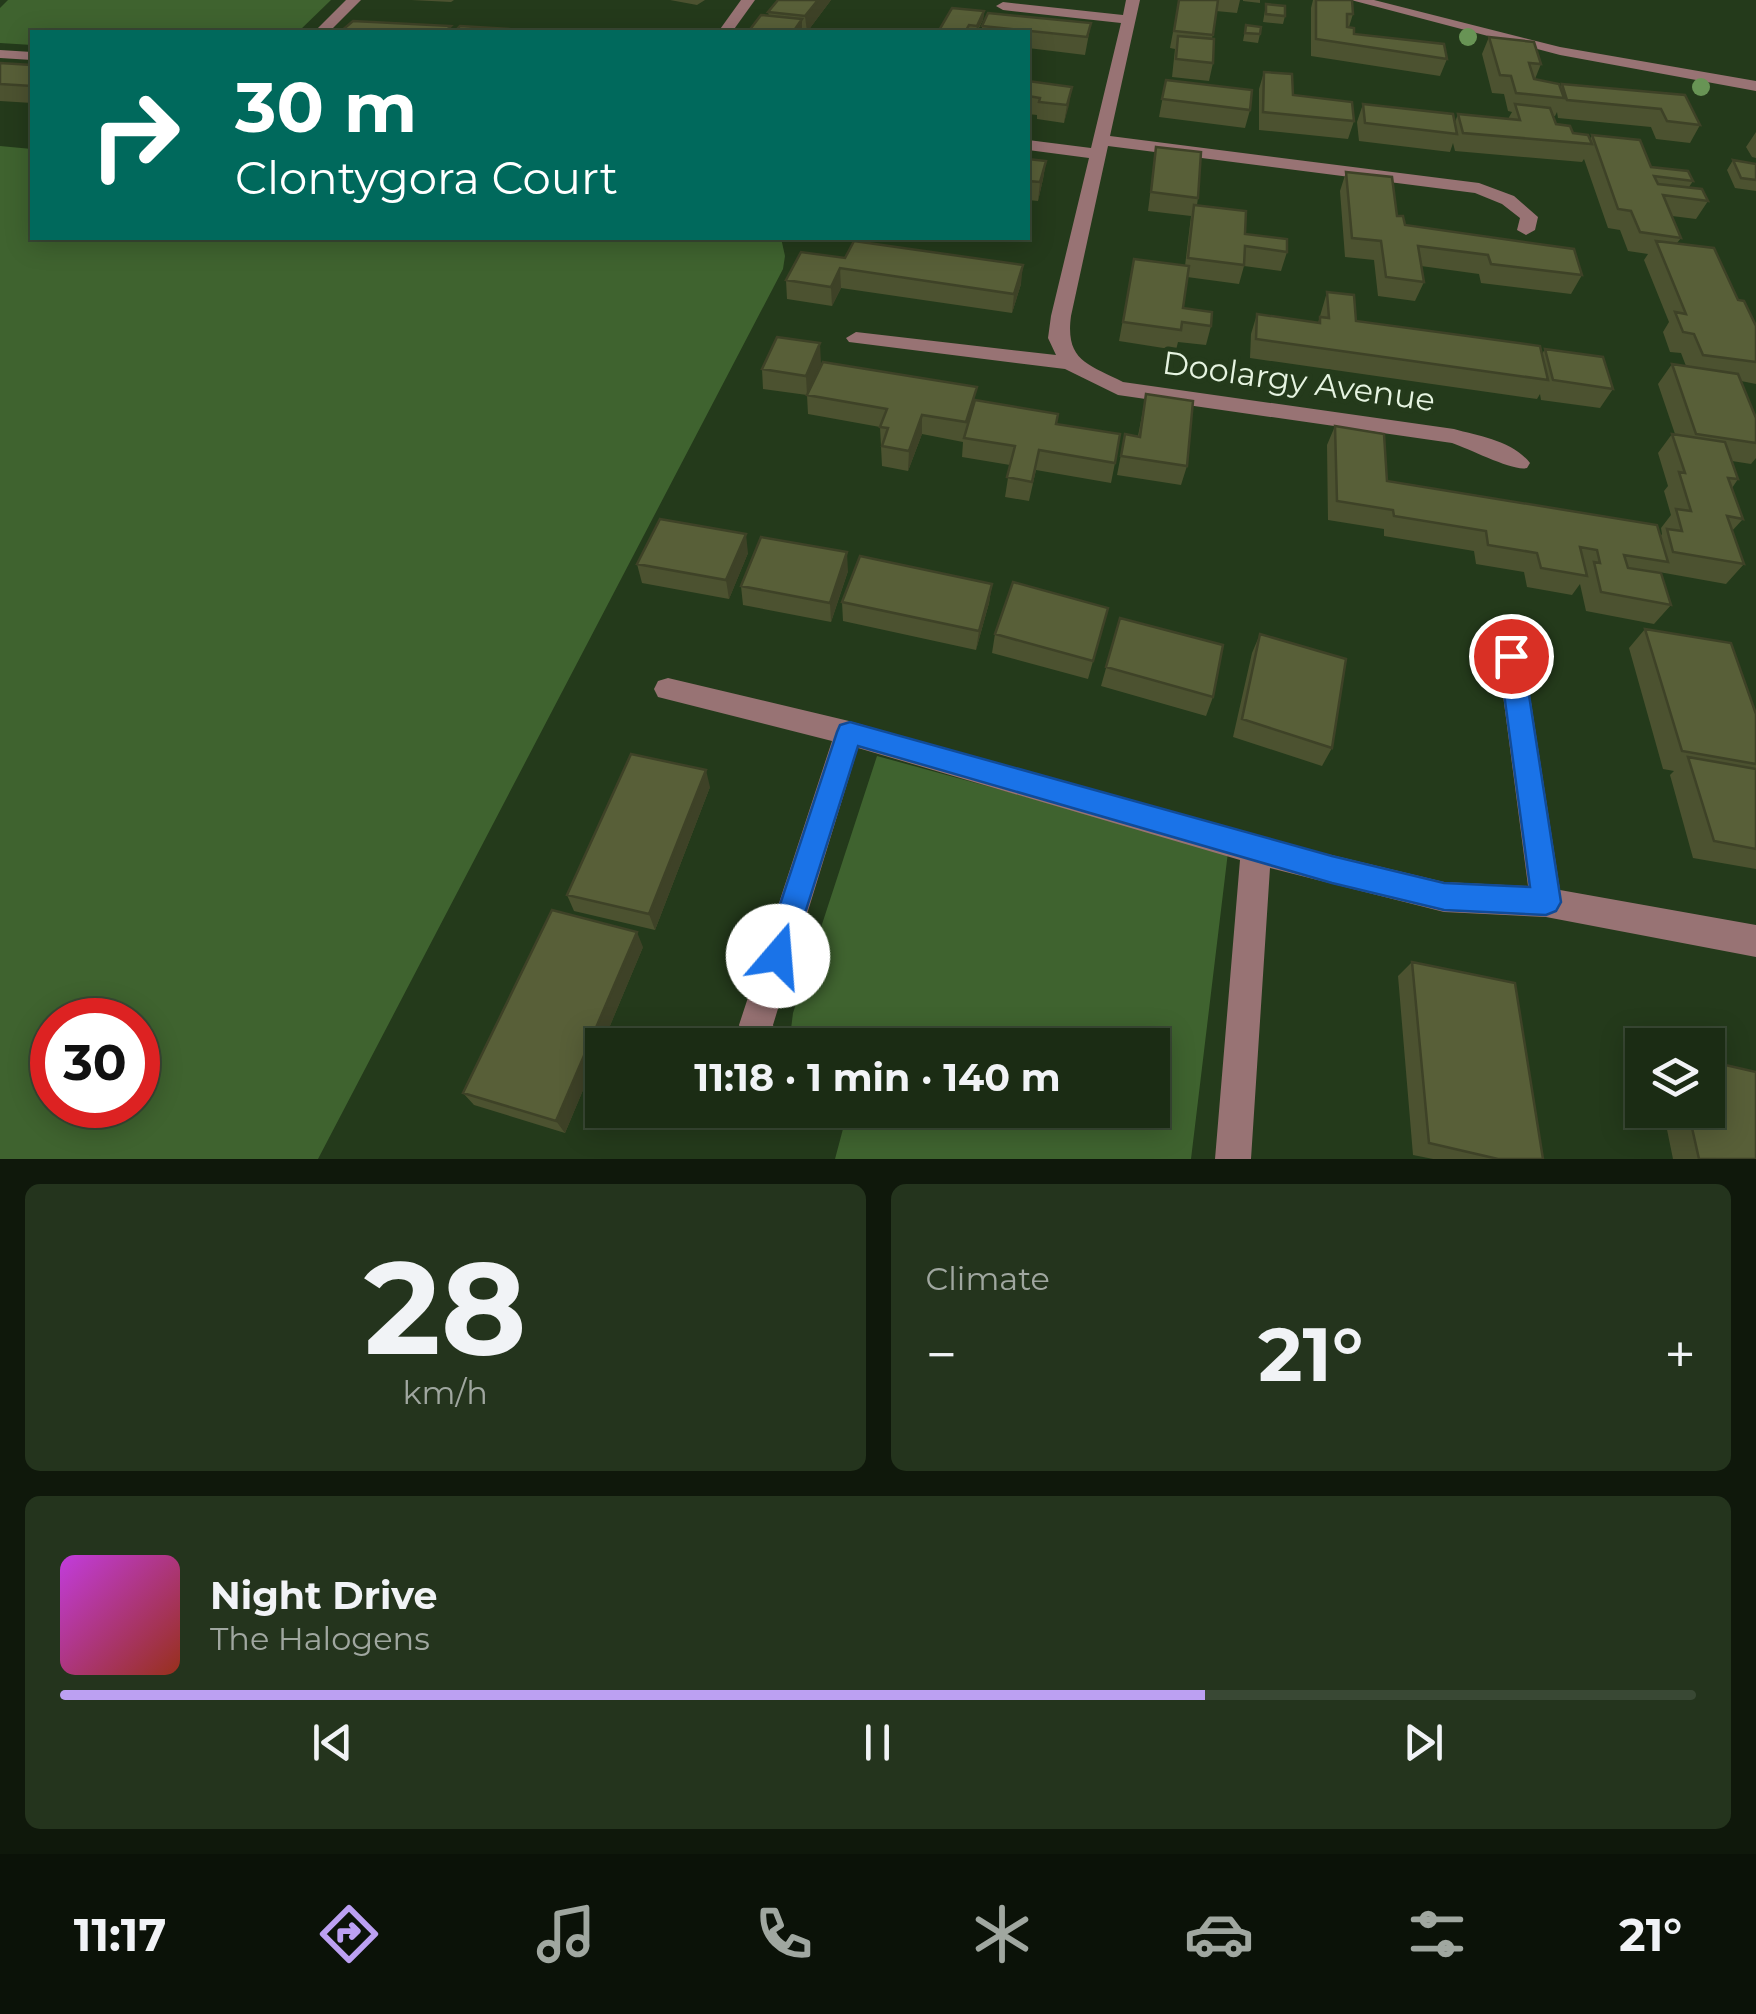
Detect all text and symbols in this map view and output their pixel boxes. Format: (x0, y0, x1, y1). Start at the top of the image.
text: 30 m (235, 64, 417, 150)
icon: right (70, 70, 200, 200)
text: Clontygora Court (235, 150, 618, 205)
street label: Doolargy Avenue (1160, 343, 1438, 419)
pin (1469, 614, 1554, 699)
icon: arrive (1484, 629, 1539, 684)
position arrow (726, 904, 830, 1008)
speed limit sign: 30 (30, 998, 160, 1128)
map controls (1625, 1028, 1725, 1128)
button: layers (1625, 1028, 1725, 1128)
text: 11:18 · 1 min · 140 m (694, 1054, 1061, 1101)
text: 28 (364, 1228, 527, 1387)
text: Climate (926, 1259, 1050, 1298)
text: 21° (1258, 1308, 1363, 1400)
text: − (926, 1321, 957, 1388)
text: + (1664, 1321, 1696, 1388)
text: km/h (403, 1373, 488, 1412)
text: Night Drive (210, 1572, 437, 1619)
text: The Halogens (210, 1619, 430, 1658)
icon: previous (305, 1715, 360, 1770)
icon: pause (850, 1715, 905, 1770)
icon: next (1396, 1715, 1451, 1770)
icon: directions (314, 1899, 384, 1969)
icon: music (531, 1899, 601, 1969)
icon: phone (749, 1899, 819, 1969)
icon: climate (967, 1899, 1037, 1969)
icon: car (1184, 1899, 1254, 1969)
icon: filters (1402, 1899, 1472, 1969)
text: 11:17 (74, 1907, 166, 1962)
text: 21° (1619, 1907, 1682, 1962)

